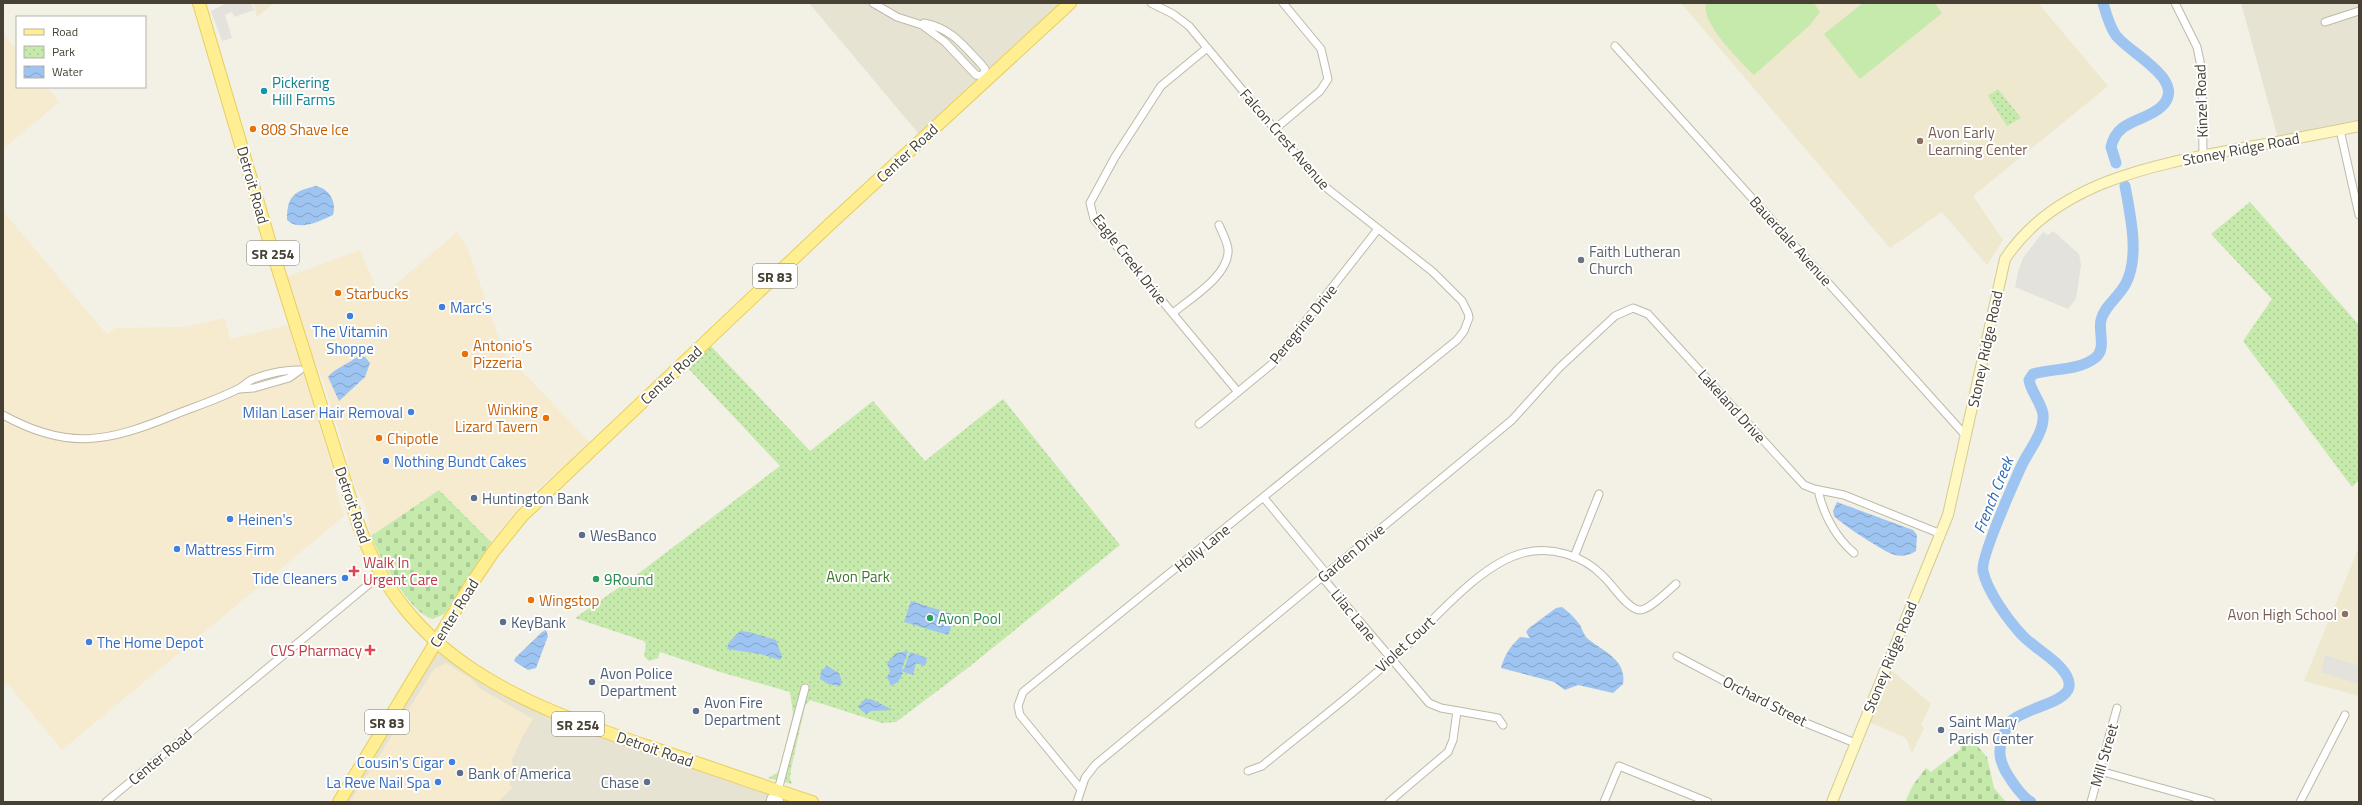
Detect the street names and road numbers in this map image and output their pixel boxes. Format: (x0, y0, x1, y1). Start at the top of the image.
street label: Kinzel Road (2188, 64, 2214, 138)
street label: Falcon Crest Avenue (1235, 83, 1335, 195)
street label: Center Road (871, 118, 943, 188)
street label: Stoney Ridge Road (2181, 126, 2301, 172)
street label: Detroit Road (231, 143, 275, 227)
street label: Bauerdale Avenue (1744, 191, 1838, 291)
street label: Eagle Creek Drive (1087, 209, 1173, 309)
road number: SR 254 (247, 241, 299, 265)
road number: SR 83 (753, 264, 797, 288)
street label: Peregrine Drive (1264, 279, 1342, 369)
street label: Stoney Ridge Road (1961, 289, 2009, 409)
street label: Center Road (635, 340, 707, 410)
street label: Lakeland Drive (1693, 364, 1771, 448)
street label: Detroit Road (329, 464, 377, 546)
street label: Holly Lane (1169, 518, 1235, 578)
street label: Garden Drive (1312, 518, 1390, 588)
street label: Center Road (424, 574, 484, 652)
street label: Lilac Lane (1326, 584, 1382, 646)
street label: Stoney Ridge Road (1857, 598, 1923, 716)
street label: Violet Court (1370, 610, 1440, 678)
street label: Orchard Street (1719, 670, 1812, 732)
road number: SR 83 (365, 710, 409, 734)
road number: SR 254 (552, 712, 604, 736)
street label: Mill Street (2084, 720, 2124, 789)
street label: Center Road (123, 723, 197, 791)
street label: Detroit Road (614, 725, 696, 773)

